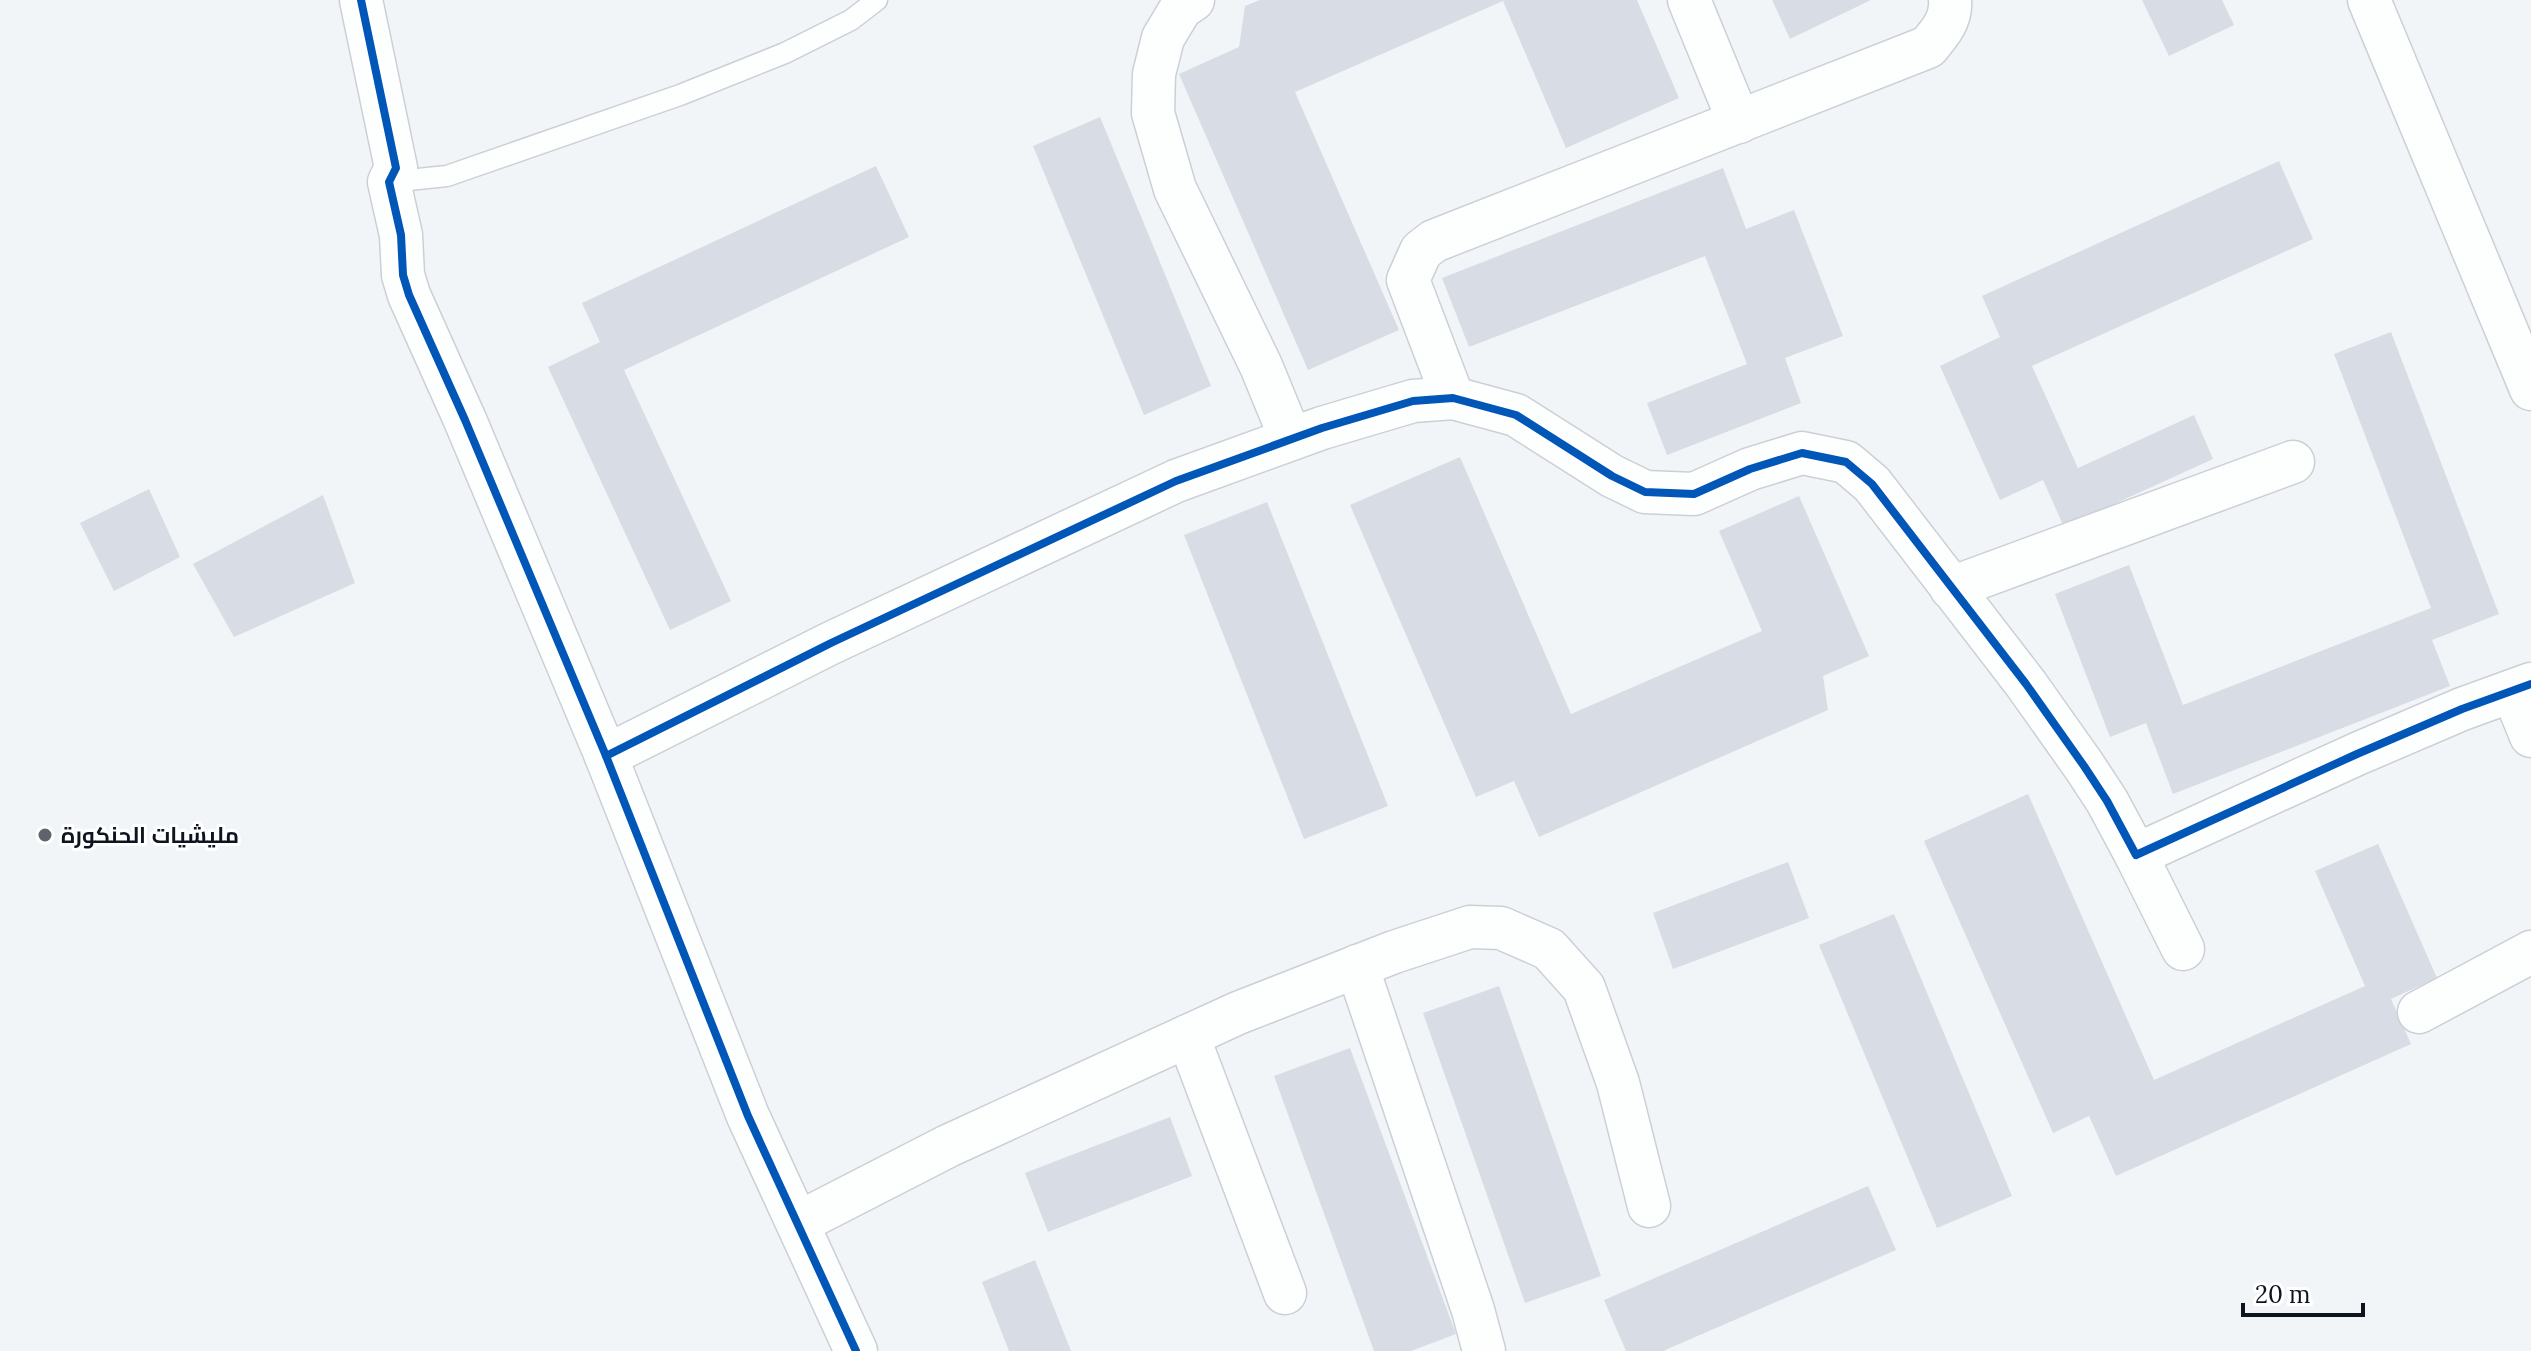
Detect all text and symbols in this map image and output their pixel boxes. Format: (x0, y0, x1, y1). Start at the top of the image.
place label: مليشيات الحنكورة (61, 821, 239, 849)
marker: مليشيات الحنكورة (36, 826, 54, 844)
scale bar (2243, 1267, 2363, 1317)
text: 20 m (2255, 1279, 2311, 1310)

